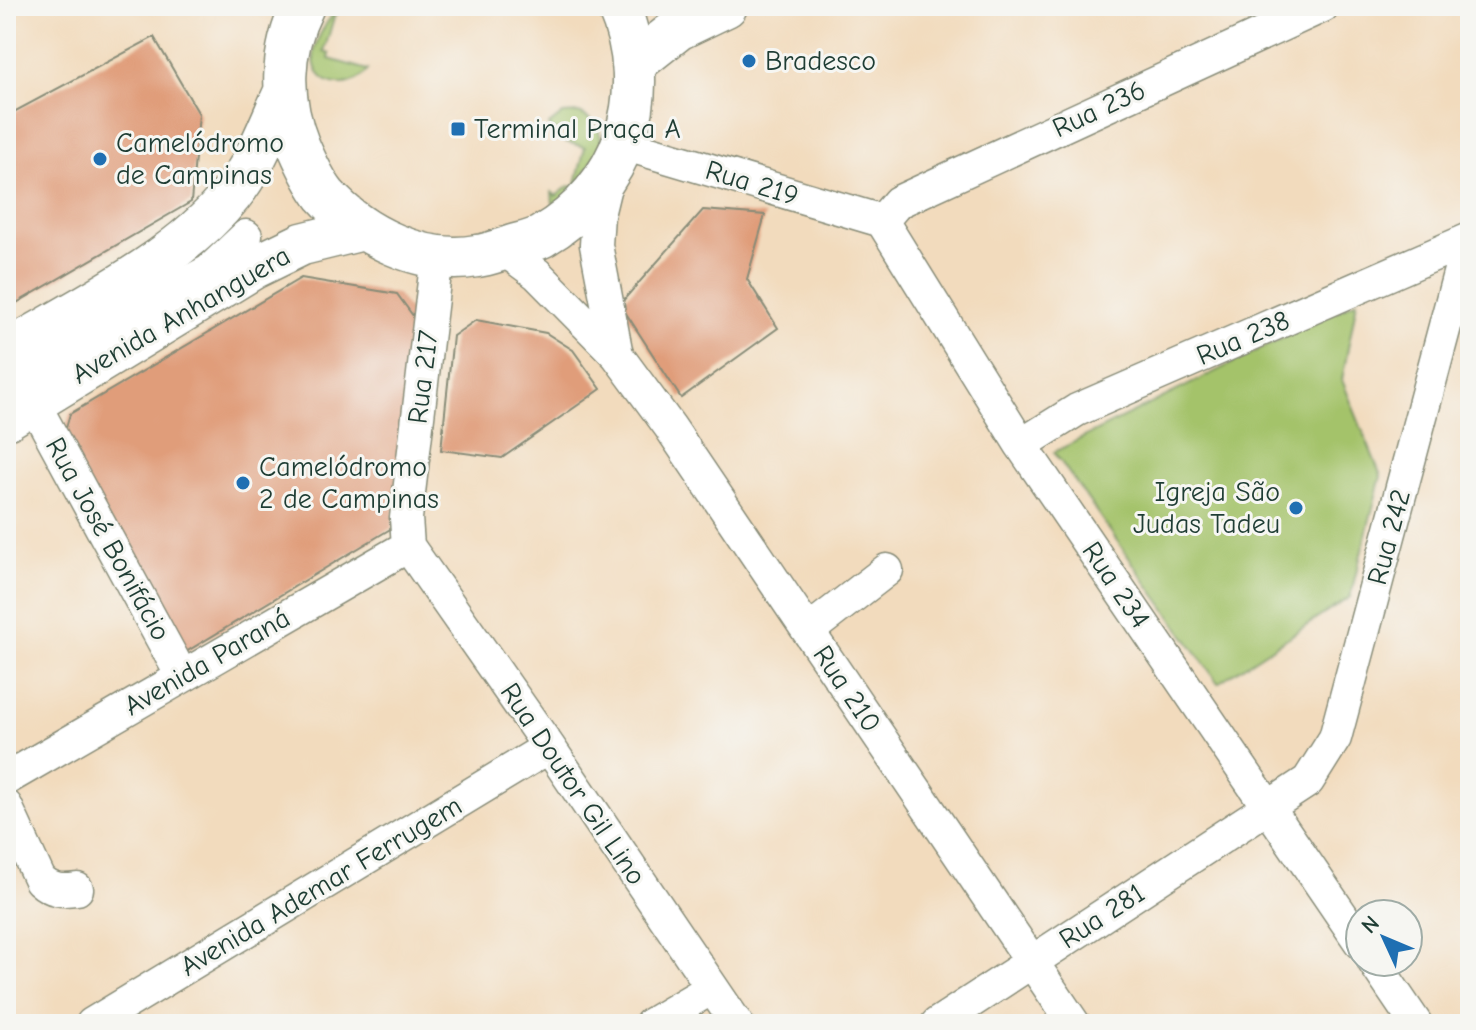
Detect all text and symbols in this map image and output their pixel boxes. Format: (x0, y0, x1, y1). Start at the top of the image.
place label: Bradesco (765, 45, 876, 77)
marker: Bradesco (740, 52, 758, 70)
street label: Rua 236 (1047, 74, 1151, 144)
place label: Terminal Praça A (474, 113, 681, 145)
marker: Terminal Praça A (449, 120, 467, 138)
place label: Camelódromo de Campinas (116, 127, 284, 191)
marker: Camelódromo de Campinas (91, 150, 109, 168)
street label: Rua 219 (702, 154, 802, 212)
street label: Avenida Anhanguera (66, 239, 296, 391)
street label: Rua 238 (1192, 304, 1294, 372)
street label: Rua 217 (401, 329, 445, 425)
street label: Rua José Bonifácio (39, 432, 177, 646)
place label: Camelódromo 2 de Campinas (259, 451, 439, 515)
marker: Camelódromo 2 de Campinas (234, 474, 252, 492)
place label: Igreja São Judas Tadeu (1133, 476, 1280, 540)
street label: Rua 242 (1361, 486, 1417, 588)
marker: Igreja São Judas Tadeu (1287, 499, 1305, 517)
street label: Rua 234 (1076, 536, 1156, 634)
street label: Avenida Paraná (119, 602, 295, 722)
street label: Rua 210 (806, 640, 888, 738)
street label: Rua Doutor Gil Lino (494, 677, 652, 891)
street label: Avenida Ademar Ferrugem (175, 789, 467, 983)
street label: Rua 281 (1053, 877, 1151, 955)
north arrow (1344, 898, 1424, 978)
text: N (1356, 911, 1385, 939)

